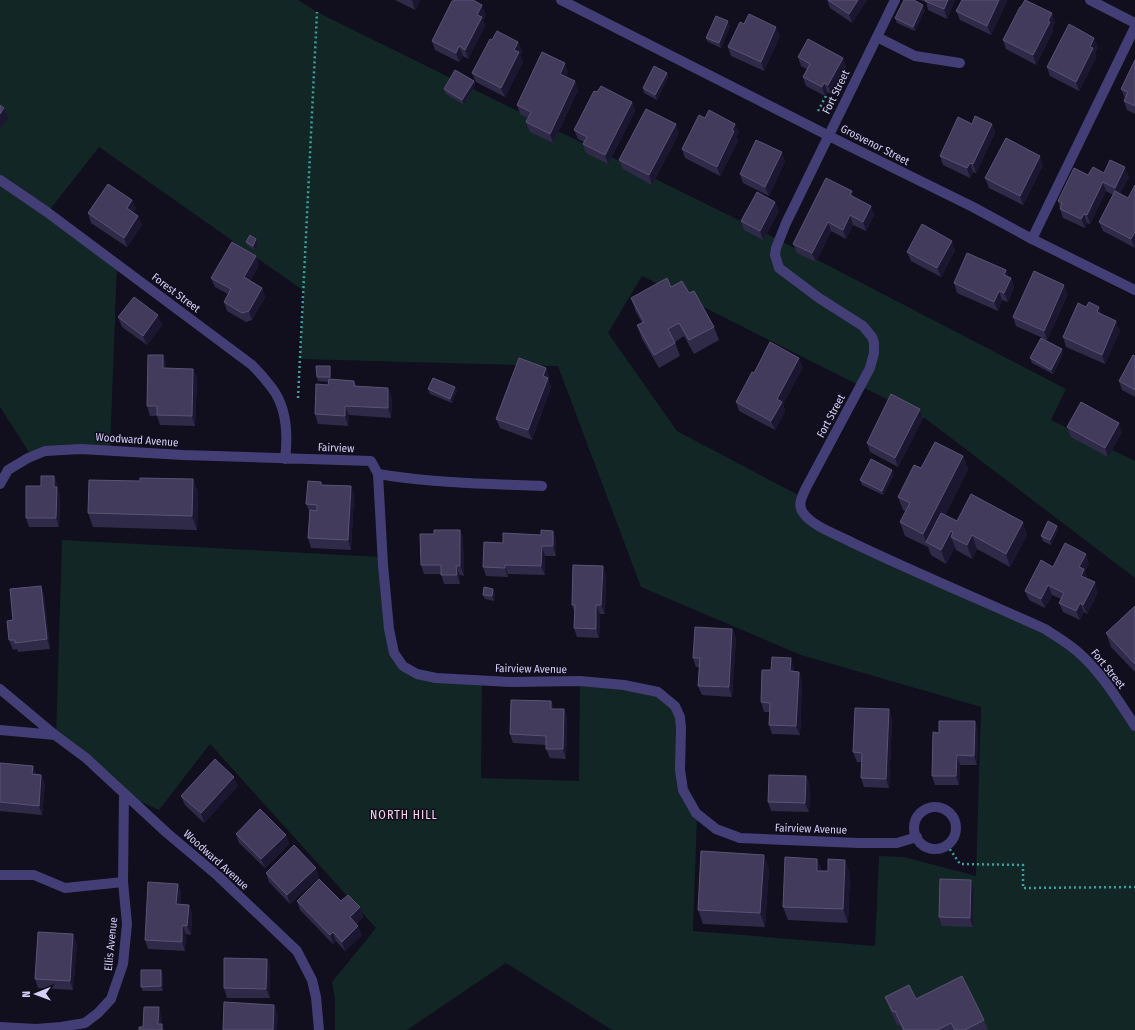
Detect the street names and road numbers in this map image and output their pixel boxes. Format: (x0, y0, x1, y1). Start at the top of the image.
street label: Fort Street (820, 68, 852, 116)
street label: Grosvenor Street (838, 122, 912, 168)
street label: Forest Street (149, 271, 203, 316)
street label: Fort Street (814, 392, 848, 440)
street label: Woodward Avenue (95, 431, 179, 449)
street label: Fairview (318, 441, 354, 455)
street label: Fort Street (1088, 647, 1128, 692)
street label: Fairview Avenue (495, 662, 567, 676)
street label: Fairview Avenue (775, 821, 847, 837)
street label: Woodward Avenue (181, 827, 251, 893)
street label: Ellis Avenue (102, 916, 120, 972)

